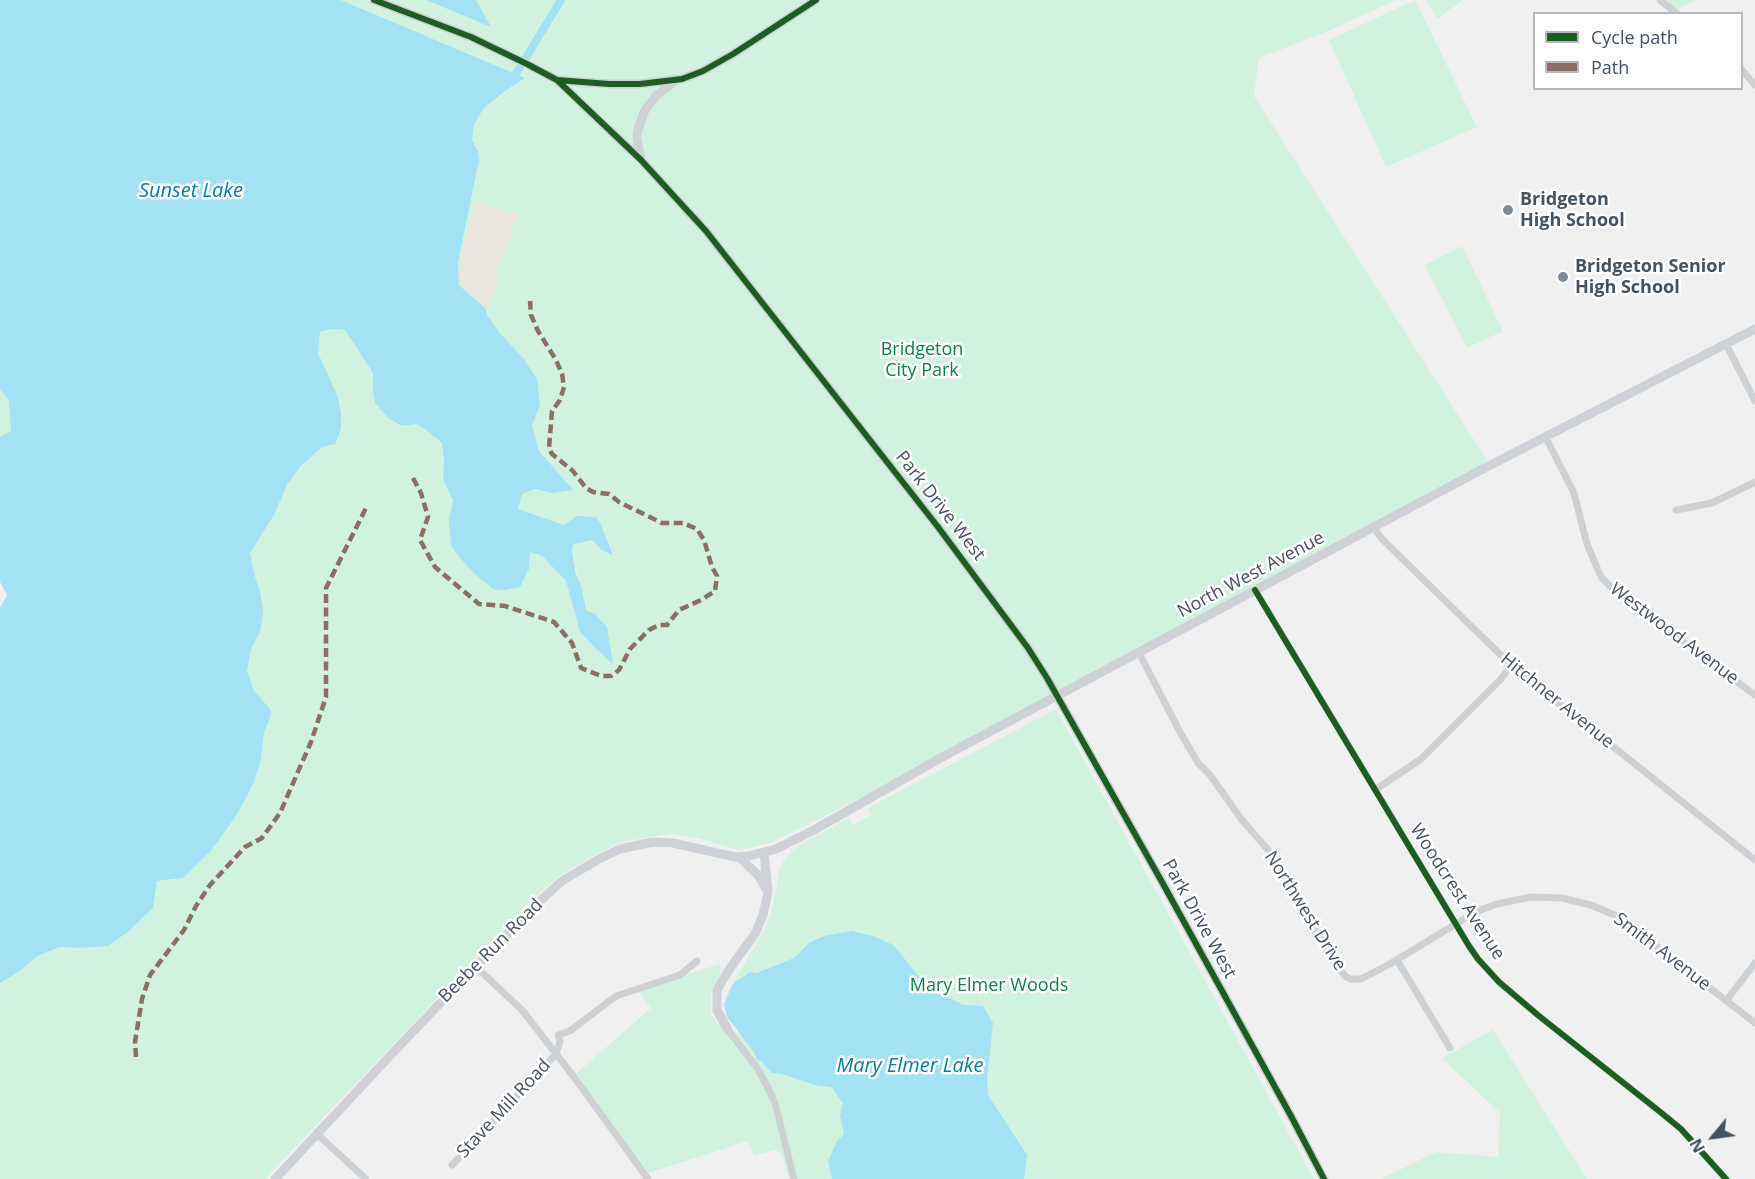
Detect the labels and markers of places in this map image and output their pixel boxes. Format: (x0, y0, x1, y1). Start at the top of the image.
place label: Bridgeton High School (1520, 189, 1625, 232)
marker: Bridgeton High School (1501, 203, 1515, 217)
place label: Bridgeton Senior High School (1575, 256, 1726, 298)
marker: Bridgeton Senior High School (1556, 270, 1570, 284)

